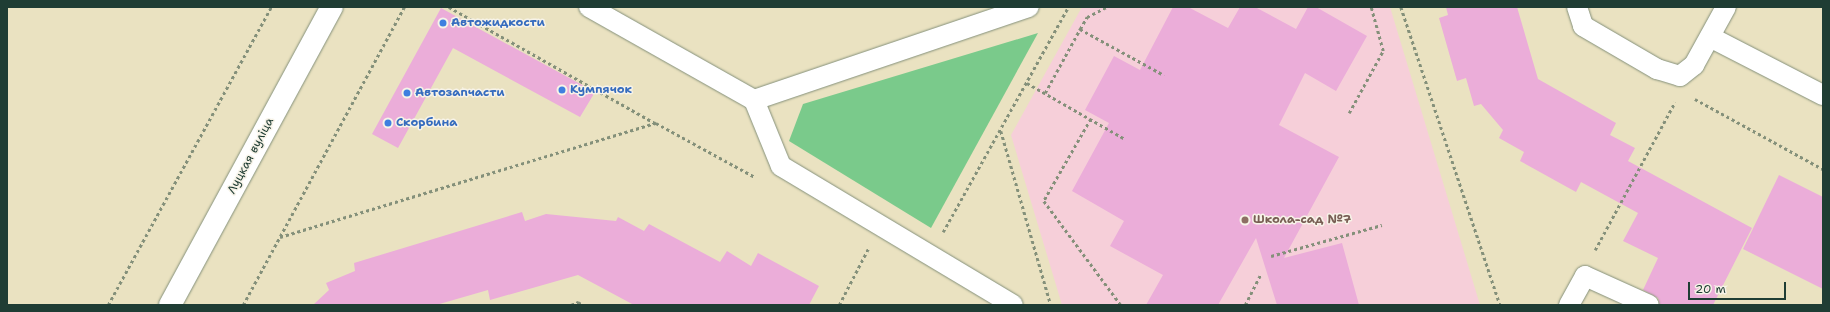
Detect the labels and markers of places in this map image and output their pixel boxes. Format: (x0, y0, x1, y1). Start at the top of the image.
place label: Автожидкости (451, 16, 545, 30)
marker: Автожидкости (438, 18, 448, 28)
place label: Кумпячок (570, 83, 632, 97)
marker: Кумпячок (557, 85, 567, 95)
place label: Автозапчасти (415, 86, 505, 100)
marker: Автозапчасти (402, 88, 412, 98)
place label: Скорбина (396, 116, 457, 130)
marker: Скорбина (383, 118, 393, 128)
place label: Школа-сад №7 (1253, 213, 1351, 227)
marker: Школа-сад №7 (1240, 215, 1250, 225)

